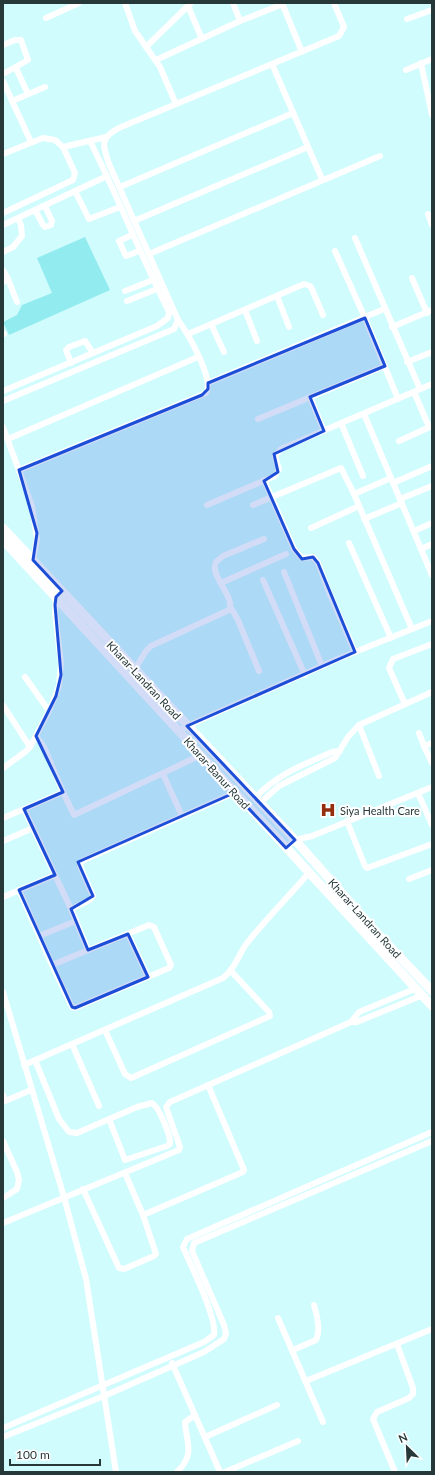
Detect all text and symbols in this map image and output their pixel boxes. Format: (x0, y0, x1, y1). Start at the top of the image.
street label: Kharar-Landran Road (104, 638, 184, 722)
street label: Kharar-Banur Road (181, 735, 253, 811)
hospital icon: Siya Health Care (319, 801, 337, 819)
place label: Siya Health Care (340, 804, 420, 817)
street label: Kharar-Landran Road (326, 876, 404, 960)
north arrow (387, 1427, 427, 1467)
text: N (396, 1430, 409, 1445)
scale bar (10, 1441, 100, 1467)
text: 100 m (16, 1447, 50, 1462)

